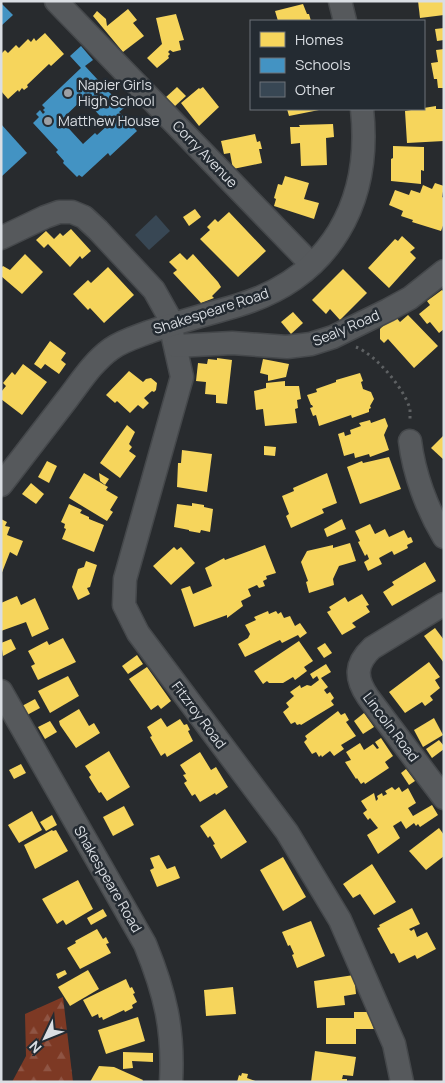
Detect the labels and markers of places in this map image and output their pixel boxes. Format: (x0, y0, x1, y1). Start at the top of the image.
place label: Napier Girls High School (78, 75, 155, 110)
marker: Napier Girls High School (62, 87, 74, 99)
place label: Matthew House (58, 111, 159, 130)
marker: Matthew House (42, 115, 54, 127)

